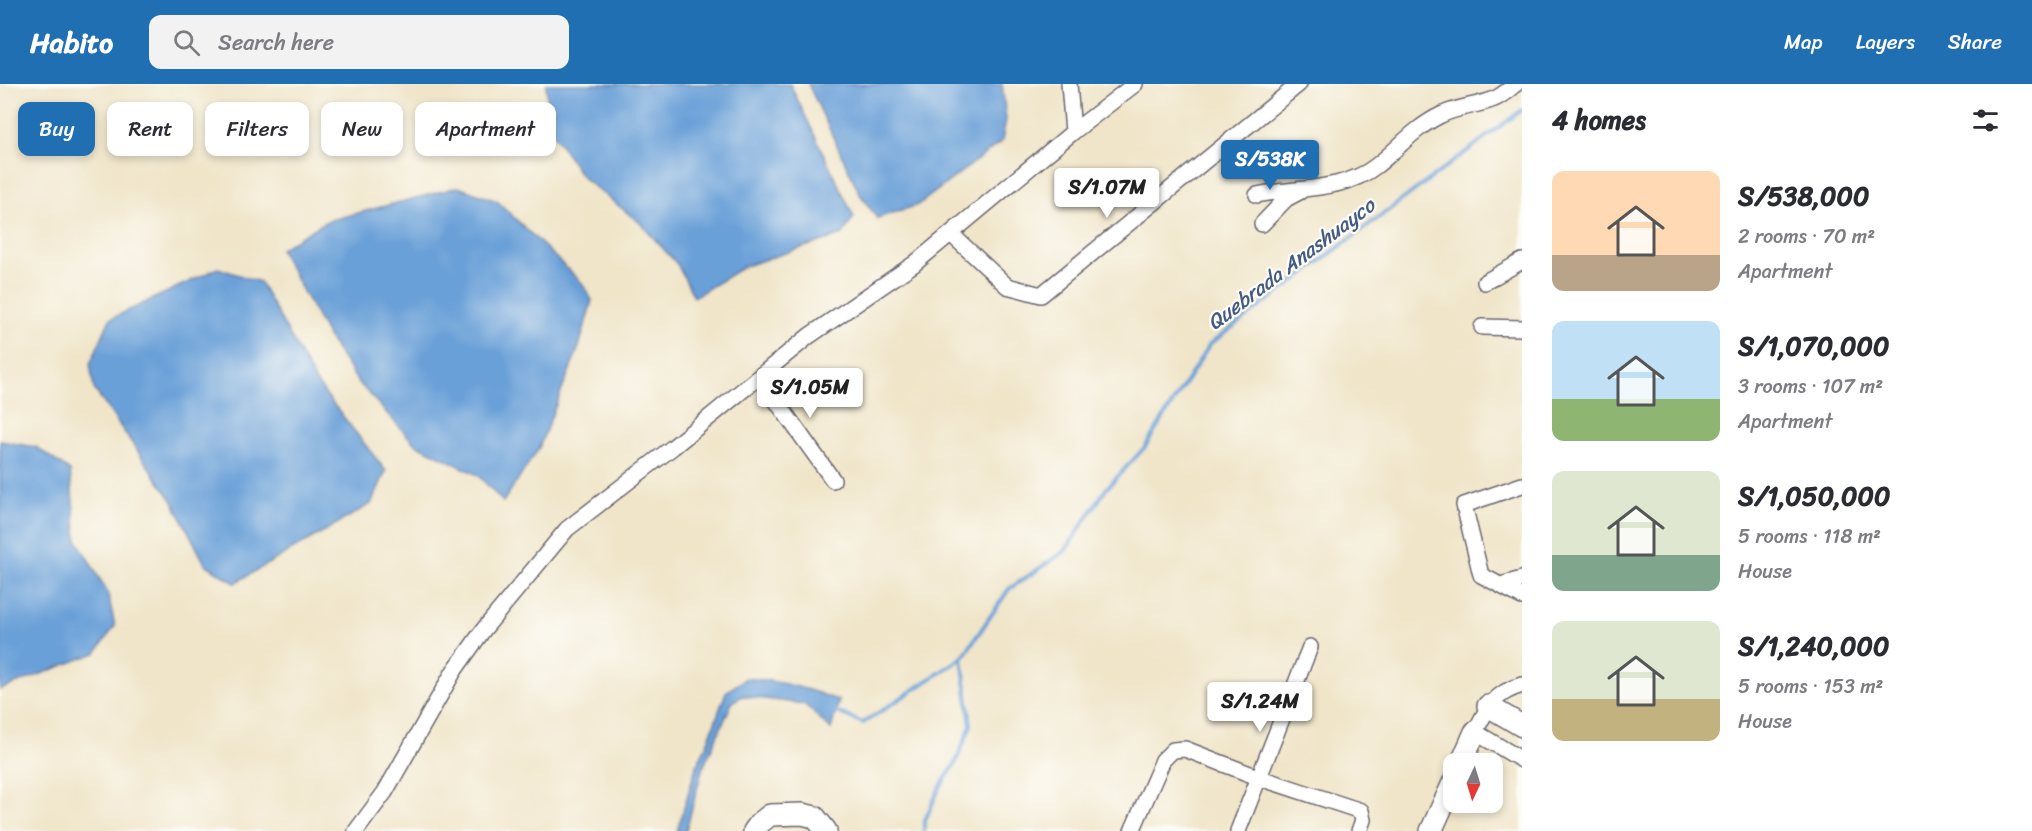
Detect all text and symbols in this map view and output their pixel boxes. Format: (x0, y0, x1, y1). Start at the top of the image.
search box (149, 15, 569, 69)
text: Habito (30, 18, 113, 67)
text: Search here (218, 23, 334, 62)
text: Map (1784, 23, 1823, 61)
text: Layers (1856, 23, 1915, 61)
text: Share (1948, 23, 2002, 61)
icon: search (170, 26, 203, 59)
text: 4 homes (1552, 97, 1646, 143)
chip: Buy (18, 102, 95, 156)
chip: Rent (107, 102, 193, 156)
chip: Filters (205, 102, 309, 156)
chip: New (321, 102, 403, 156)
chip: Apartment (415, 102, 556, 156)
icon: filters (1969, 104, 2002, 137)
pin: S/538K (1221, 140, 1319, 191)
text: S/538K (1235, 142, 1305, 177)
pin: S/1.07M (1052, 168, 1162, 219)
text: S/1.07M (1068, 170, 1146, 205)
text: S/538,000 (1738, 173, 1869, 219)
water label: Quebrada Anashuayco (1198, 187, 1385, 340)
icon: home (1600, 195, 1672, 267)
text: 2 rooms · 70 m² (1738, 219, 1875, 254)
text: Apartment (1738, 254, 1832, 289)
text: S/1,070,000 (1738, 323, 1889, 369)
icon: home (1600, 345, 1672, 417)
pin: S/1.05M (755, 368, 865, 419)
text: 3 rooms · 107 m² (1738, 369, 1883, 404)
text: S/1.05M (771, 370, 849, 405)
text: Apartment (1738, 404, 1832, 439)
text: S/1,050,000 (1738, 473, 1890, 519)
icon: home (1600, 495, 1672, 567)
text: 5 rooms · 118 m² (1738, 519, 1881, 554)
text: House (1738, 554, 1792, 589)
text: S/1,240,000 (1738, 623, 1889, 669)
icon: home (1600, 645, 1672, 717)
text: 5 rooms · 153 m² (1738, 669, 1883, 704)
pin: S/1.24M (1205, 682, 1315, 733)
text: S/1.24M (1221, 684, 1299, 719)
text: House (1738, 704, 1792, 739)
north arrow (1443, 753, 1503, 813)
map controls (1443, 753, 1503, 813)

